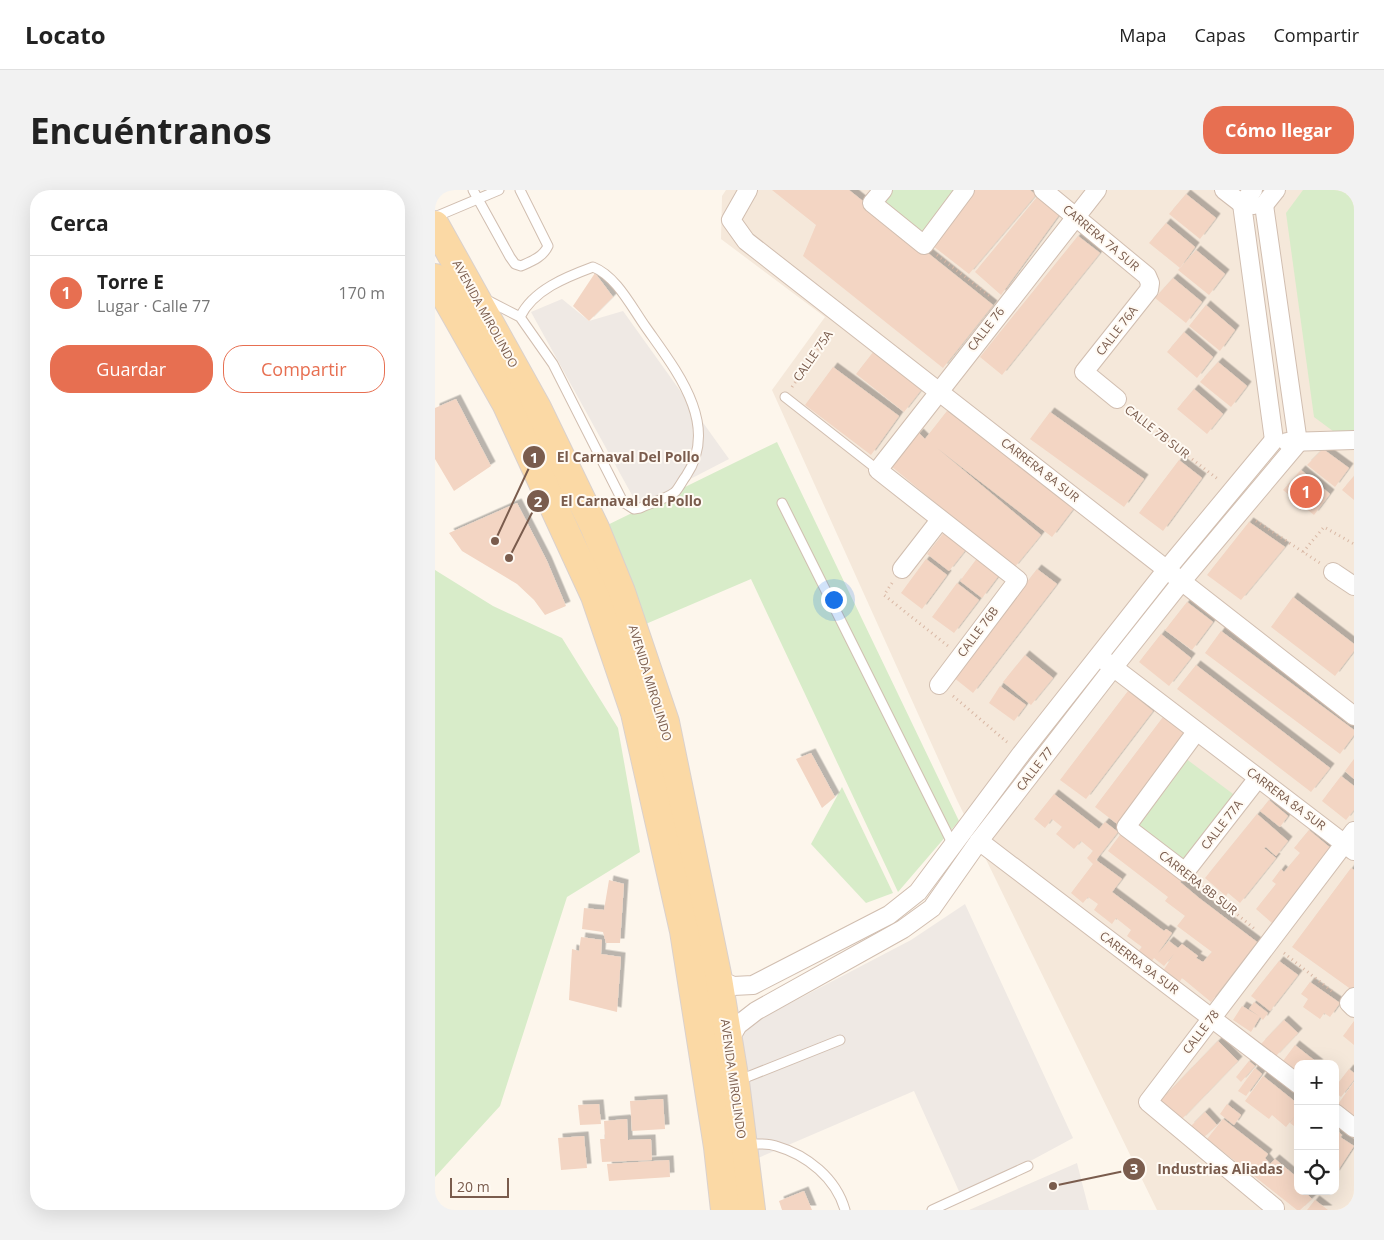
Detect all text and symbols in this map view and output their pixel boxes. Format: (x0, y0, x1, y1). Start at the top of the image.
text: Locato (25, 18, 106, 51)
text: Mapa (1119, 23, 1167, 47)
text: Capas (1195, 23, 1245, 47)
text: Compartir (1273, 23, 1359, 47)
button: Cómo llegar (1203, 106, 1354, 154)
text: Encuéntranos (30, 107, 272, 154)
street label: CARRERA 7A SUR (1059, 201, 1144, 275)
text: Cerca (50, 209, 109, 237)
street label: AVENIDA MIROLINDO (449, 257, 522, 371)
text: Torre E (97, 269, 164, 295)
text: 1 (61, 282, 71, 304)
text: 170 m (339, 282, 385, 304)
text: Lugar · Calle 77 (97, 295, 210, 317)
street label: CALLE 76A (1092, 302, 1142, 359)
street label: CALLE 76 (963, 303, 1008, 354)
street label: CALLE 75A (789, 326, 837, 385)
button: Guardar (50, 345, 213, 393)
button: Compartir (223, 345, 385, 393)
street label: CALLE 7B SUR (1121, 401, 1194, 463)
street label: CARRERA 8A SUR (998, 434, 1083, 506)
callout: El Carnaval Del Pollo (521, 443, 709, 472)
text: 1 (530, 447, 538, 467)
text: El Carnaval Del Pollo (557, 447, 700, 466)
pin: 1 (1290, 473, 1322, 511)
callout: El Carnaval del Pollo (525, 487, 711, 516)
text: 2 (534, 491, 543, 511)
text: El Carnaval del Pollo (560, 491, 702, 510)
your location (821, 587, 847, 613)
street label: CALLE 76B (953, 603, 1002, 660)
street label: AVENIDA MIROLINDO (625, 623, 676, 743)
street label: CALLE 77 (1012, 743, 1057, 794)
street label: CARRERA 8A SUR (1243, 763, 1330, 834)
street label: CALLE 77A (1197, 796, 1247, 853)
street label: CARRERA 8B SUR (1156, 847, 1242, 919)
street label: CARERRA 9A SUR (1096, 927, 1183, 998)
street label: CALLE 78 (1178, 1006, 1223, 1057)
street label: AVENIDA MIROLINDO (717, 1018, 750, 1140)
map controls (1294, 1060, 1339, 1195)
button: + (1294, 1060, 1339, 1105)
button: − (1294, 1105, 1339, 1150)
button: locate (1294, 1150, 1339, 1195)
callout: Industrias Aliadas (1122, 1154, 1292, 1183)
text: 3 (1130, 1158, 1138, 1178)
text: Industrias Aliadas (1157, 1159, 1283, 1178)
scale bar (450, 1175, 509, 1198)
text: 20 m (457, 1177, 490, 1196)

